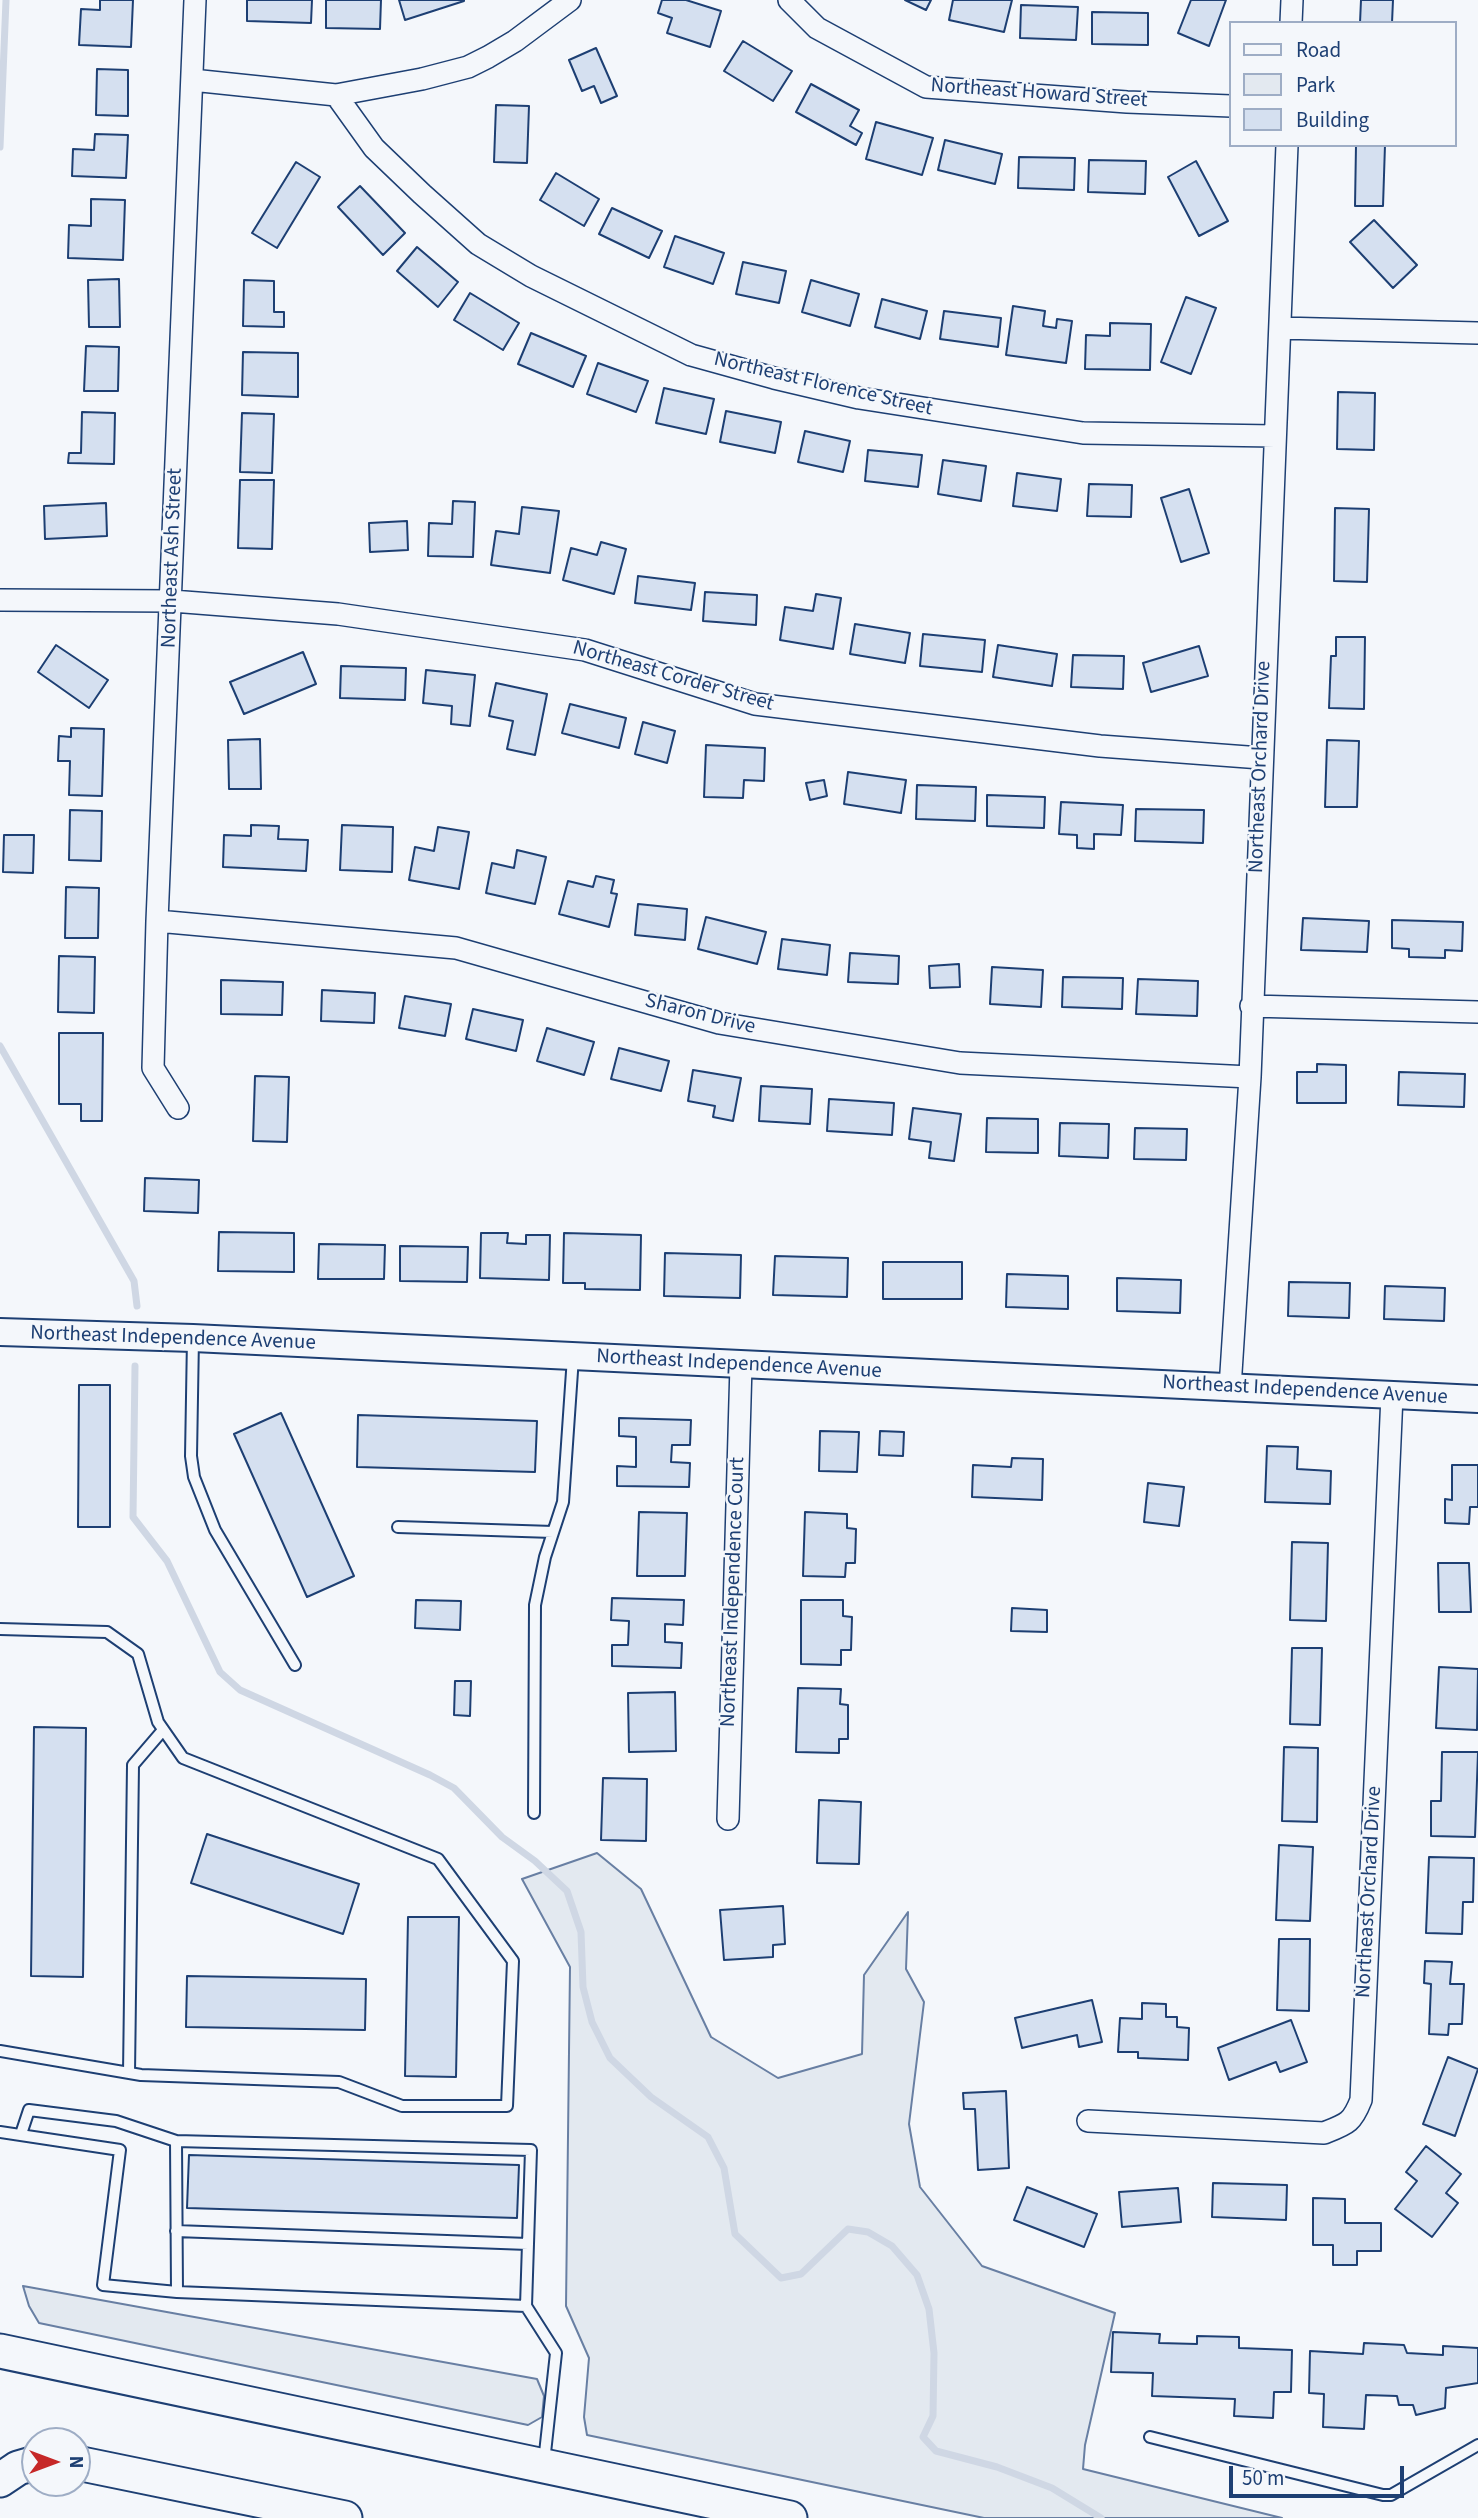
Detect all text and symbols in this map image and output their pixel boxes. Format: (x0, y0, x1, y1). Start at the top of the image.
legend (1230, 21, 1457, 147)
text: Road (1296, 35, 1341, 65)
text: Park (1296, 70, 1335, 100)
street label: Northeast Howard Street (930, 74, 1148, 114)
text: Building (1296, 105, 1369, 135)
street label: Northeast Florence Street (711, 348, 935, 422)
street label: Northeast Ash Street (157, 468, 189, 648)
street label: Northeast Corder Street (570, 636, 776, 718)
street label: Northeast Orchard Drive (1245, 661, 1277, 873)
street label: Sharon Drive (642, 989, 758, 1041)
street label: Northeast Independence Avenue (30, 1321, 316, 1357)
street label: Northeast Independence Avenue (596, 1345, 882, 1385)
street label: Northeast Independence Avenue (1162, 1371, 1448, 1411)
street label: Northeast Independence Court (717, 1456, 751, 1728)
street label: Northeast Orchard Drive (1352, 1785, 1388, 1999)
north arrow (21, 2427, 91, 2497)
scale bar (1233, 2452, 1408, 2496)
text: N (62, 2456, 89, 2468)
text: 50 m (1242, 2463, 1284, 2493)

